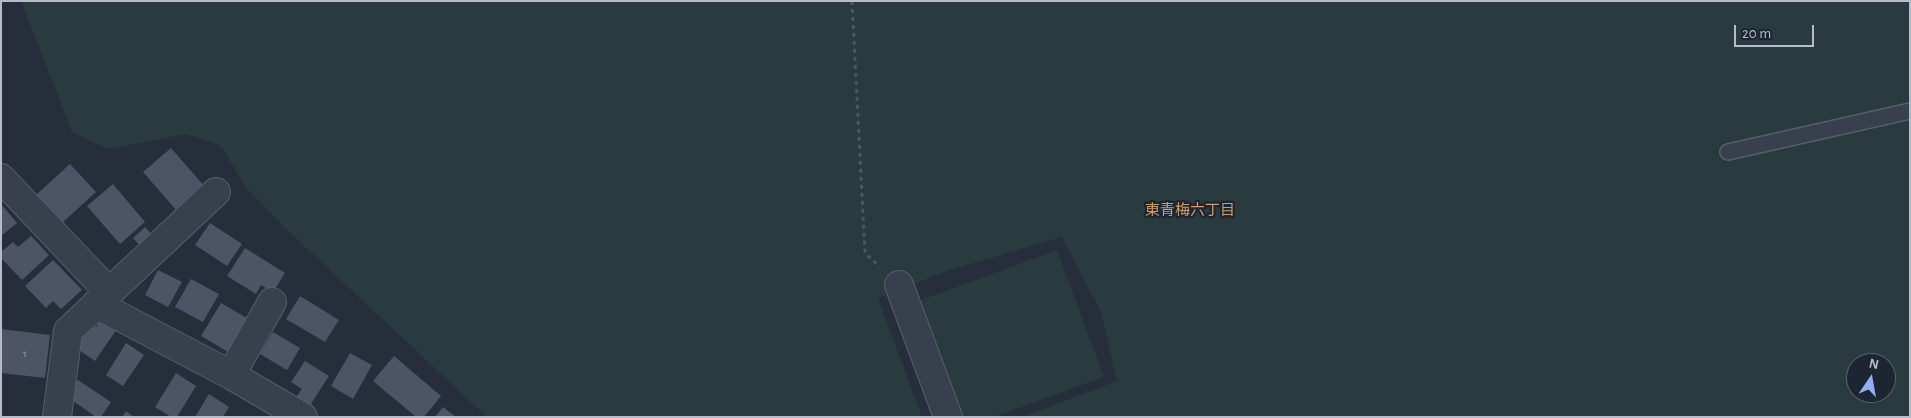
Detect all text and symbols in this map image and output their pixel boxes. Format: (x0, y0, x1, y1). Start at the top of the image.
scale bar (1736, 15, 1816, 47)
text: 20 m (1742, 26, 1771, 41)
district label: 東青梅六丁目 (1145, 201, 1235, 219)
house number: 1 (23, 347, 27, 361)
north arrow (1846, 353, 1896, 403)
text: N (1868, 356, 1880, 372)

